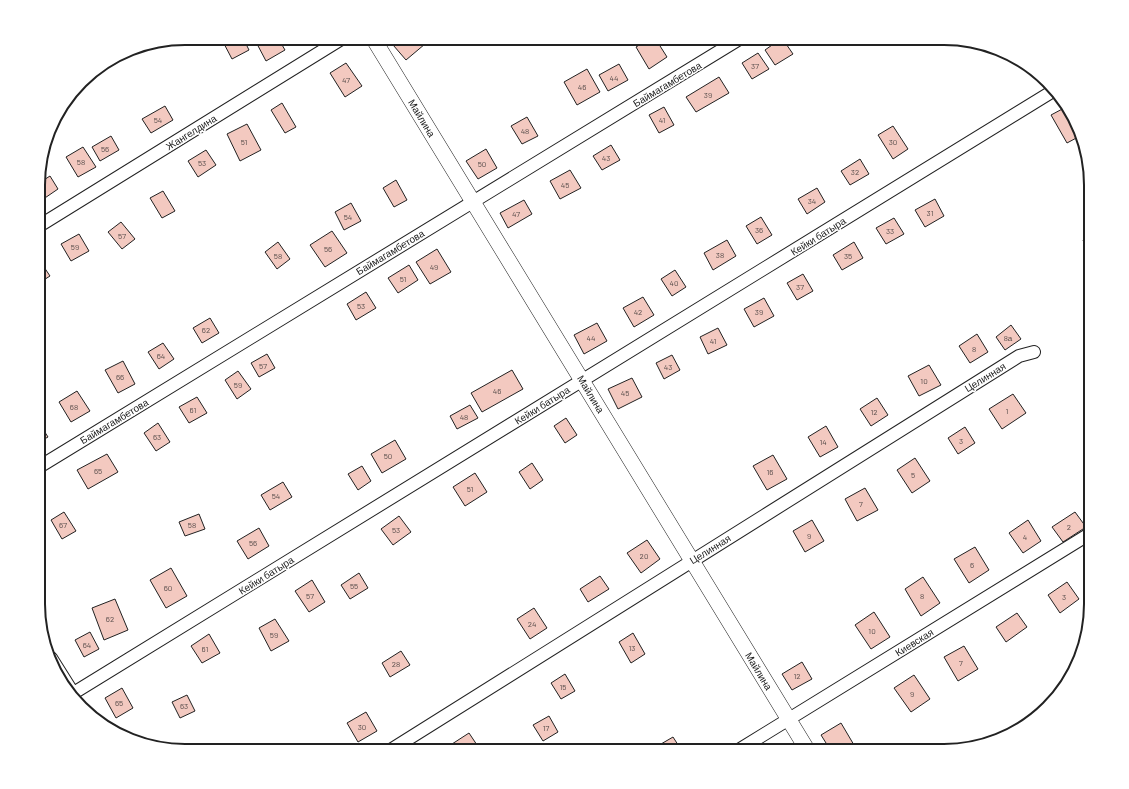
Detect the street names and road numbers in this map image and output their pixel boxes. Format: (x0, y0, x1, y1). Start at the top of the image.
street label: Баймагамбетова (631, 59, 704, 109)
street label: Майлина (406, 97, 438, 140)
street label: Жангелдина (163, 111, 219, 152)
street label: Кейки батыра (788, 214, 848, 258)
street label: Баймагамбетова (354, 227, 427, 277)
street label: Целинная (962, 360, 1008, 394)
street label: Майлина (575, 373, 607, 416)
street label: Кейки батыра (512, 383, 572, 427)
street label: Баймагамбетова (78, 396, 151, 446)
street label: Целинная (687, 532, 733, 566)
street label: Кейки батыра (236, 553, 296, 597)
street label: Киевская (893, 626, 935, 658)
street label: Майлина (743, 650, 775, 693)

